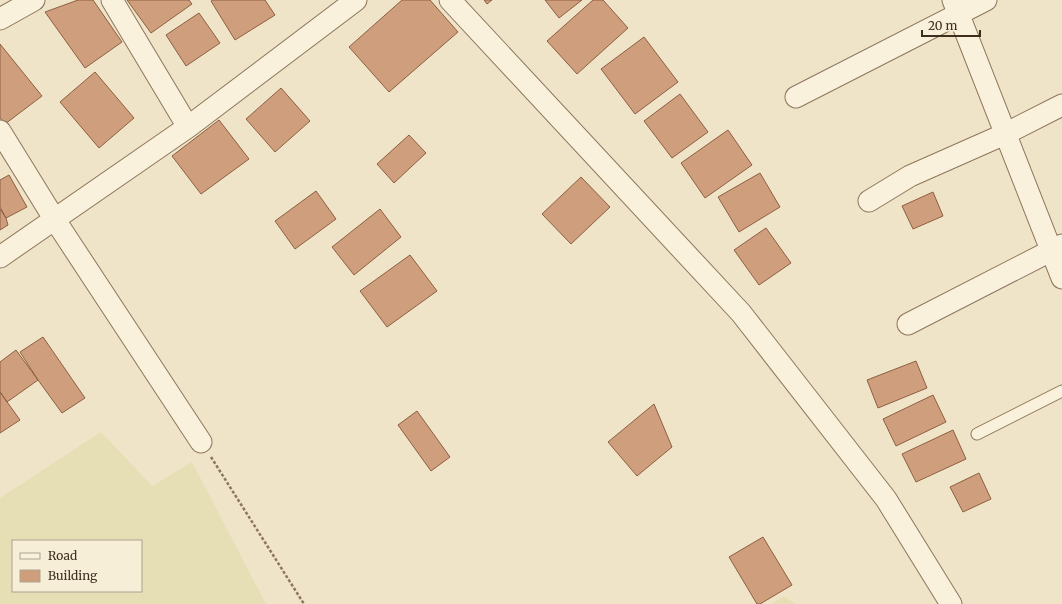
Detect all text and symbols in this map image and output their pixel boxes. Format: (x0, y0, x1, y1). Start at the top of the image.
scale bar (922, 12, 980, 38)
text: 20 m (928, 18, 957, 33)
legend (12, 540, 142, 592)
text: Road (48, 548, 77, 563)
text: Building (48, 568, 98, 583)

